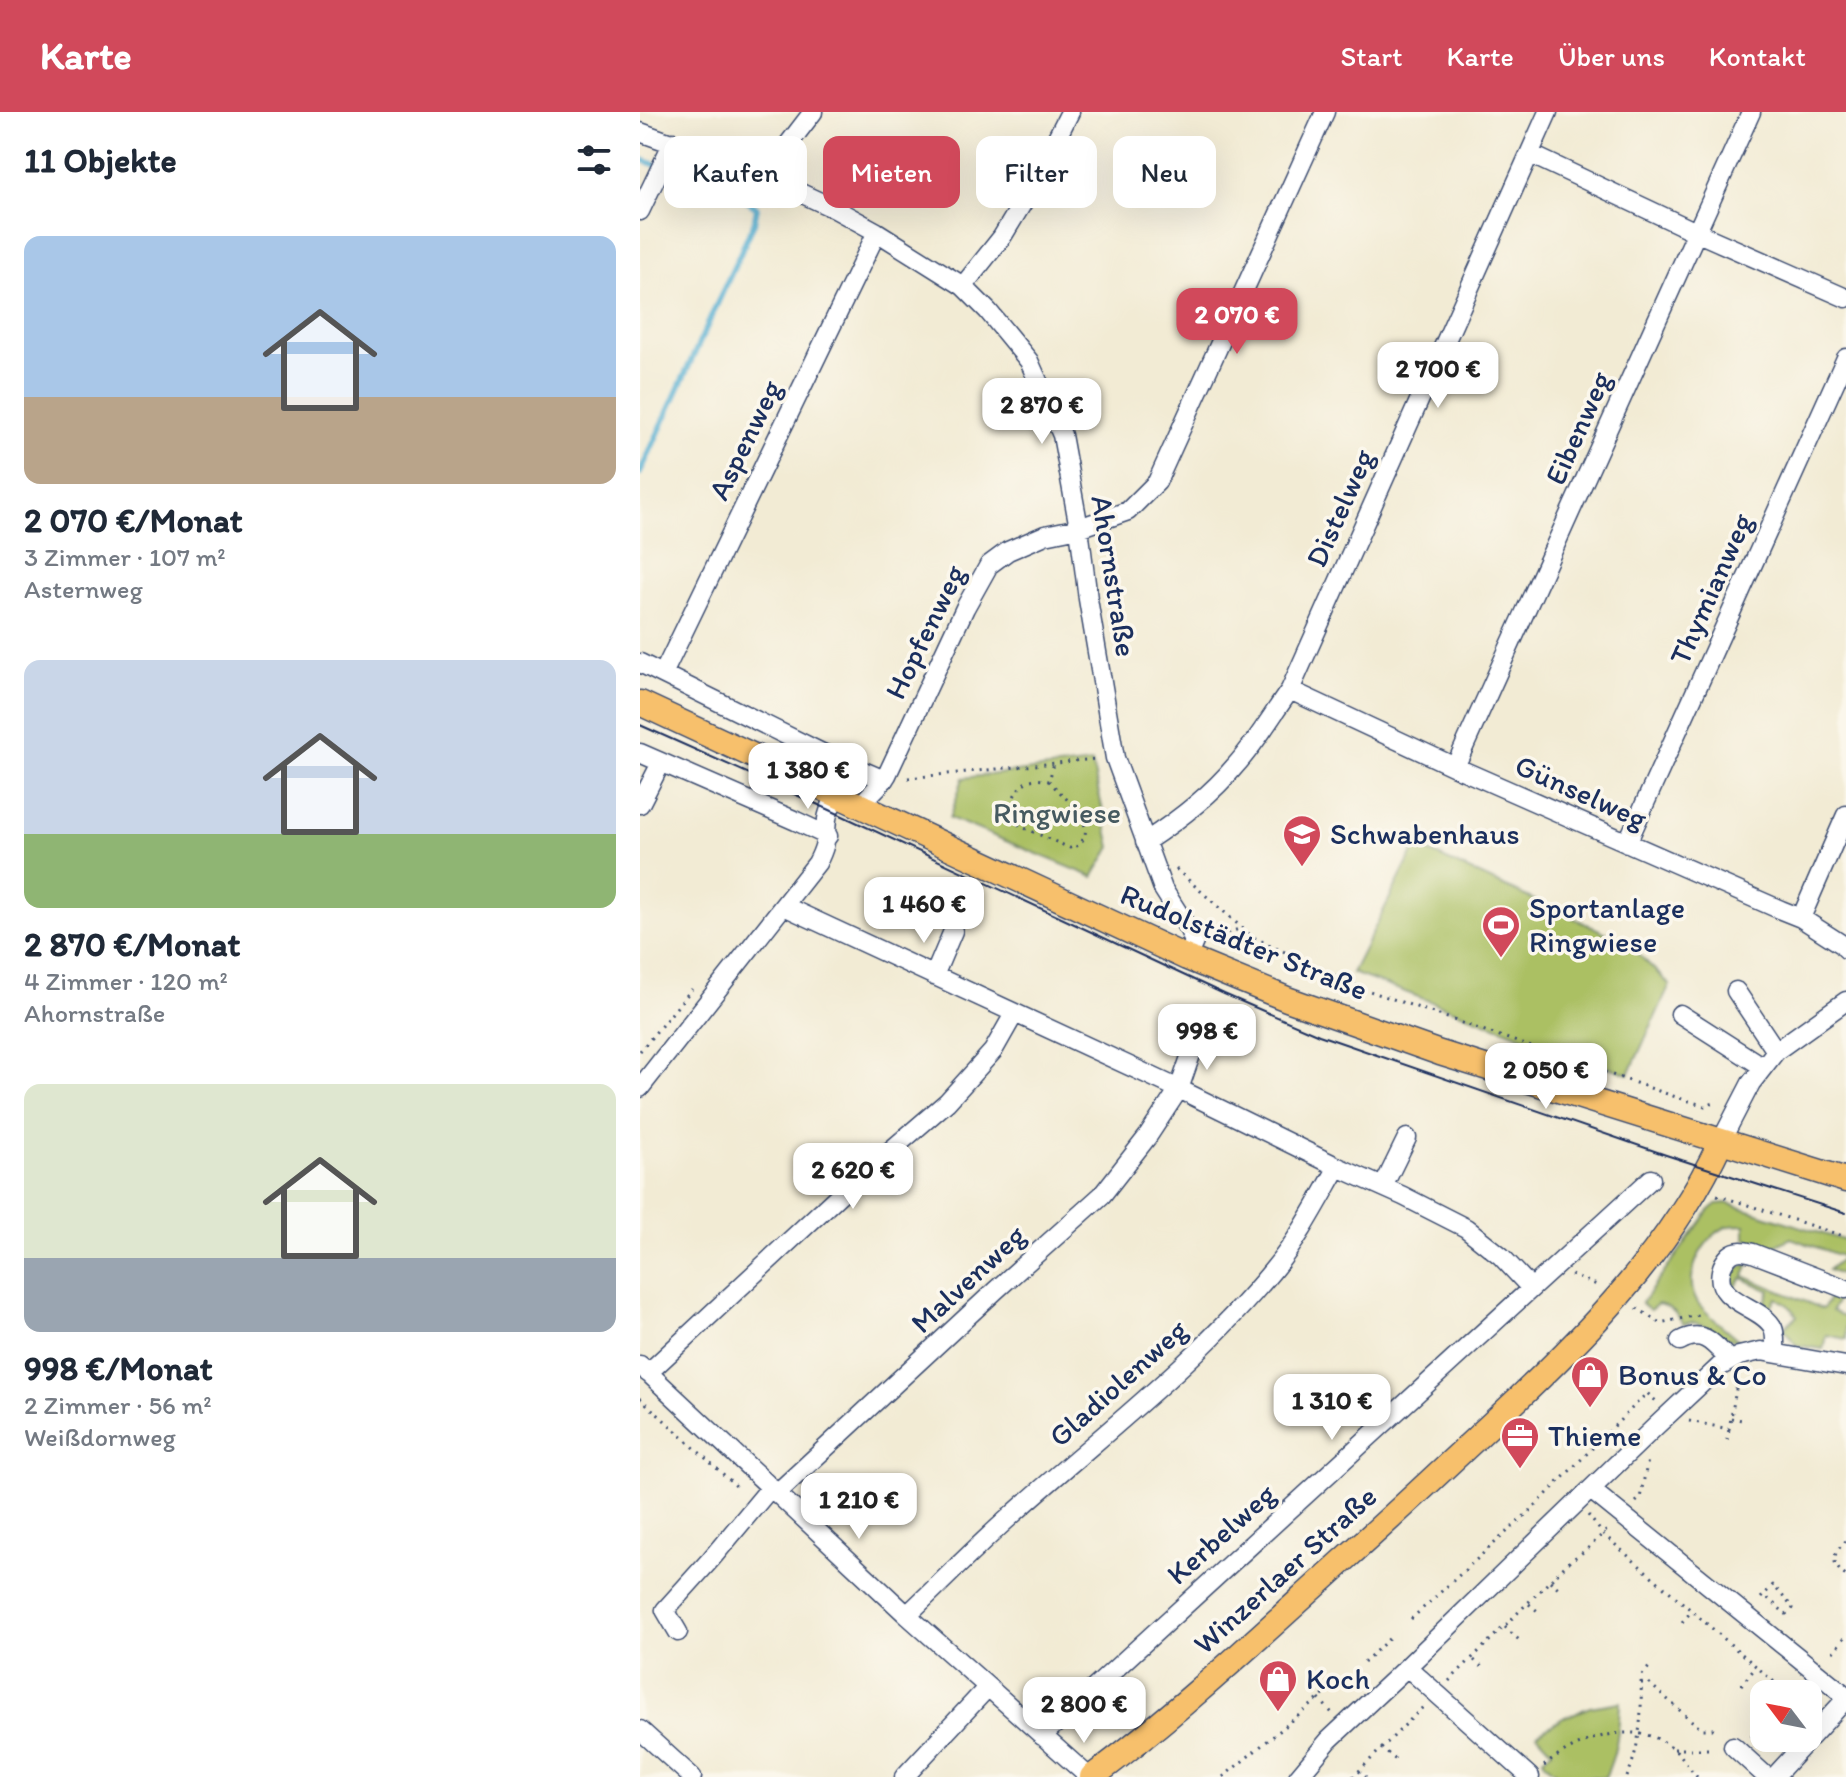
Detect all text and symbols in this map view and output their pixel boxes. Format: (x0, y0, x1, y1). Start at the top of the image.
text: Karte (40, 33, 131, 79)
text: Start (1341, 39, 1403, 73)
text: Karte (1447, 39, 1514, 73)
text: Über uns (1558, 39, 1665, 73)
text: Kontakt (1709, 39, 1806, 73)
chip: Kaufen (664, 136, 807, 208)
chip: Mieten (823, 136, 960, 208)
chip: Filter (976, 136, 1097, 208)
chip: Neu (1113, 136, 1216, 208)
icon: filters (572, 138, 616, 182)
text: 11 Objekte (24, 140, 177, 181)
icon: home (248, 288, 392, 432)
pin: 2 070 € (1163, 288, 1311, 356)
text: 2 070 € (1194, 298, 1280, 330)
pin: 2 700 € (1364, 342, 1512, 410)
text: 2 700 € (1395, 352, 1481, 384)
street label: Eibenweg (1536, 365, 1619, 490)
street label: Aspenweg (700, 373, 790, 506)
pin: 2 870 € (968, 378, 1116, 446)
text: 2 870 € (1000, 388, 1084, 420)
street label: Distelweg (1297, 442, 1382, 572)
street label: Ahornstraße (1083, 492, 1146, 659)
text: 2 070 €/Monat (24, 500, 242, 541)
street label: Thymianweg (1661, 507, 1761, 670)
text: 3 Zimmer · 107 m² (24, 541, 226, 573)
street label: Hopfenweg (876, 558, 973, 705)
text: Asternweg (24, 573, 143, 605)
icon: home (248, 712, 392, 856)
pin: 1 380 € (734, 743, 882, 811)
street label: Günselweg (1510, 746, 1654, 837)
text: 1 380 € (766, 753, 850, 785)
park label: Ringwiese (993, 794, 1121, 831)
school or university icon: Schwabenhaus (1281, 813, 1323, 868)
place label: Schwabenhaus (1330, 815, 1520, 852)
street label: Rudolstädter Straße (1115, 875, 1373, 1008)
pin: 1 460 € (850, 877, 998, 945)
text: 1 460 € (882, 887, 966, 919)
place label: Sportanlage Ringwiese (1529, 889, 1685, 960)
sports icon: Sportanlage Ringwiese (1480, 904, 1522, 959)
text: 2 870 €/Monat (24, 924, 240, 965)
text: 4 Zimmer · 120 m² (24, 965, 228, 997)
text: Ahornstraße (24, 997, 165, 1029)
pin: 998 € (1151, 1004, 1263, 1072)
text: 998 € (1176, 1014, 1238, 1046)
pin: 2 050 € (1472, 1043, 1620, 1111)
text: 2 050 € (1503, 1053, 1589, 1085)
icon: home (248, 1136, 392, 1280)
pin: 2 620 € (779, 1143, 927, 1211)
text: 2 620 € (811, 1153, 895, 1185)
street label: Malvenweg (903, 1216, 1033, 1341)
street label: Gladiolenweg (1041, 1310, 1195, 1454)
text: 998 €/Monat (24, 1348, 212, 1389)
shop icon: Bonus & Co (1569, 1354, 1611, 1409)
place label: Bonus & Co (1618, 1356, 1767, 1393)
pin: 1 310 € (1258, 1374, 1406, 1442)
text: 1 310 € (1292, 1384, 1372, 1416)
text: 2 Zimmer · 56 m² (24, 1389, 212, 1421)
office icon: Thieme (1499, 1415, 1541, 1470)
place label: Thieme (1548, 1417, 1642, 1454)
text: Weißdornweg (24, 1421, 176, 1453)
pin: 1 210 € (785, 1473, 933, 1541)
street label: Kerbelweg (1159, 1475, 1283, 1592)
street label: Winzerlaer Straße (1185, 1478, 1384, 1662)
text: 1 210 € (819, 1483, 899, 1515)
shop icon: Koch (1257, 1658, 1299, 1713)
place label: Koch (1306, 1660, 1370, 1697)
pin: 2 800 € (1010, 1677, 1158, 1745)
north arrow (1750, 1680, 1822, 1752)
map controls (1750, 1680, 1822, 1752)
text: 2 800 € (1041, 1687, 1127, 1719)

